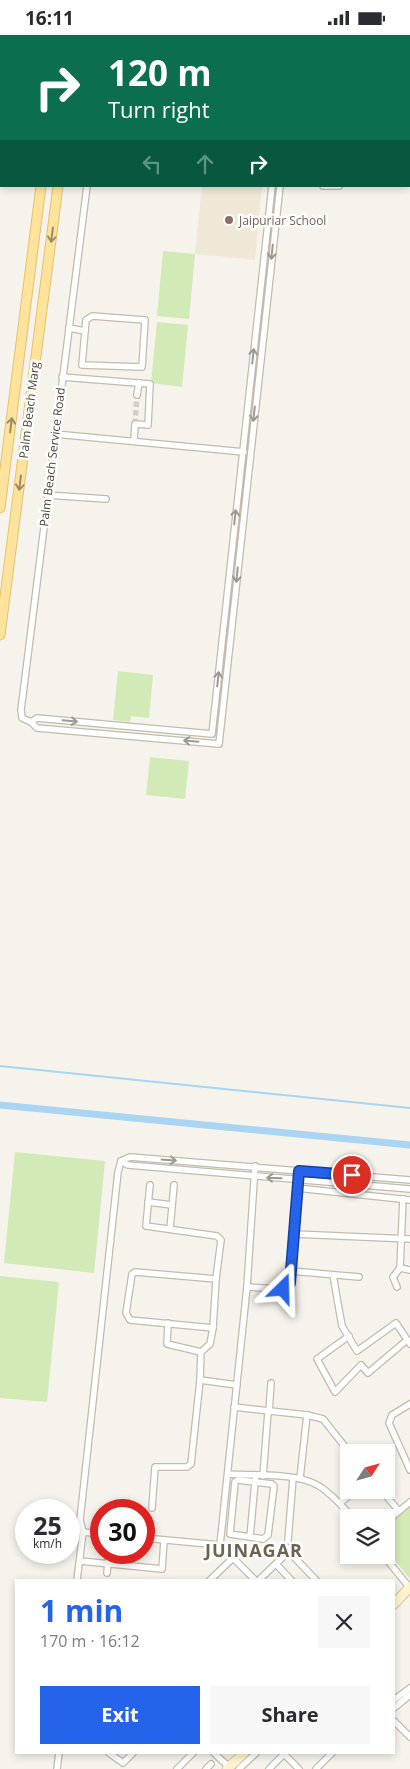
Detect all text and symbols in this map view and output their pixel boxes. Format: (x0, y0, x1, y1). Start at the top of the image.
text: 16:11 (25, 5, 74, 31)
text: 120 m (108, 49, 212, 96)
icon: right (25, 55, 90, 120)
text: Turn right (108, 94, 210, 124)
icon: left (138, 150, 166, 178)
icon: ahead (191, 150, 219, 178)
icon: right (244, 150, 272, 178)
place label: Jaipuriar School (238, 212, 326, 229)
marker: Jaipuriar School (223, 214, 235, 226)
one-way arrow (46, 226, 56, 242)
one-way arrow (267, 244, 277, 260)
one-way arrow (248, 348, 258, 364)
street label: Palm Beach Marg (15, 360, 43, 459)
street label: Palm Beach Service Road (35, 386, 69, 528)
one-way arrow (249, 405, 259, 421)
one-way arrow (6, 417, 16, 433)
one-way arrow (15, 474, 25, 490)
one-way arrow (231, 510, 240, 526)
one-way arrow (232, 567, 242, 583)
one-way arrow (213, 671, 223, 687)
one-way arrow (62, 716, 78, 726)
one-way arrow (184, 737, 200, 746)
pin (331, 1154, 373, 1196)
one-way arrow (161, 1155, 177, 1165)
icon: arrive (338, 1161, 366, 1189)
one-way arrow (266, 1174, 282, 1183)
position arrow (256, 1262, 308, 1314)
north arrow (340, 1444, 395, 1499)
map controls (340, 1444, 395, 1564)
speed limit sign: 30 (90, 1499, 155, 1564)
text: 25 (33, 1508, 62, 1542)
button: layers (340, 1509, 395, 1564)
text: km/h (33, 1535, 62, 1552)
district label: JUINAGAR (203, 1538, 303, 1562)
text: 1 min (40, 1590, 123, 1631)
button: close (318, 1596, 370, 1648)
text: 170 m · 16:12 (40, 1630, 140, 1652)
button: Exit (40, 1686, 200, 1744)
button: Share (210, 1686, 370, 1744)

